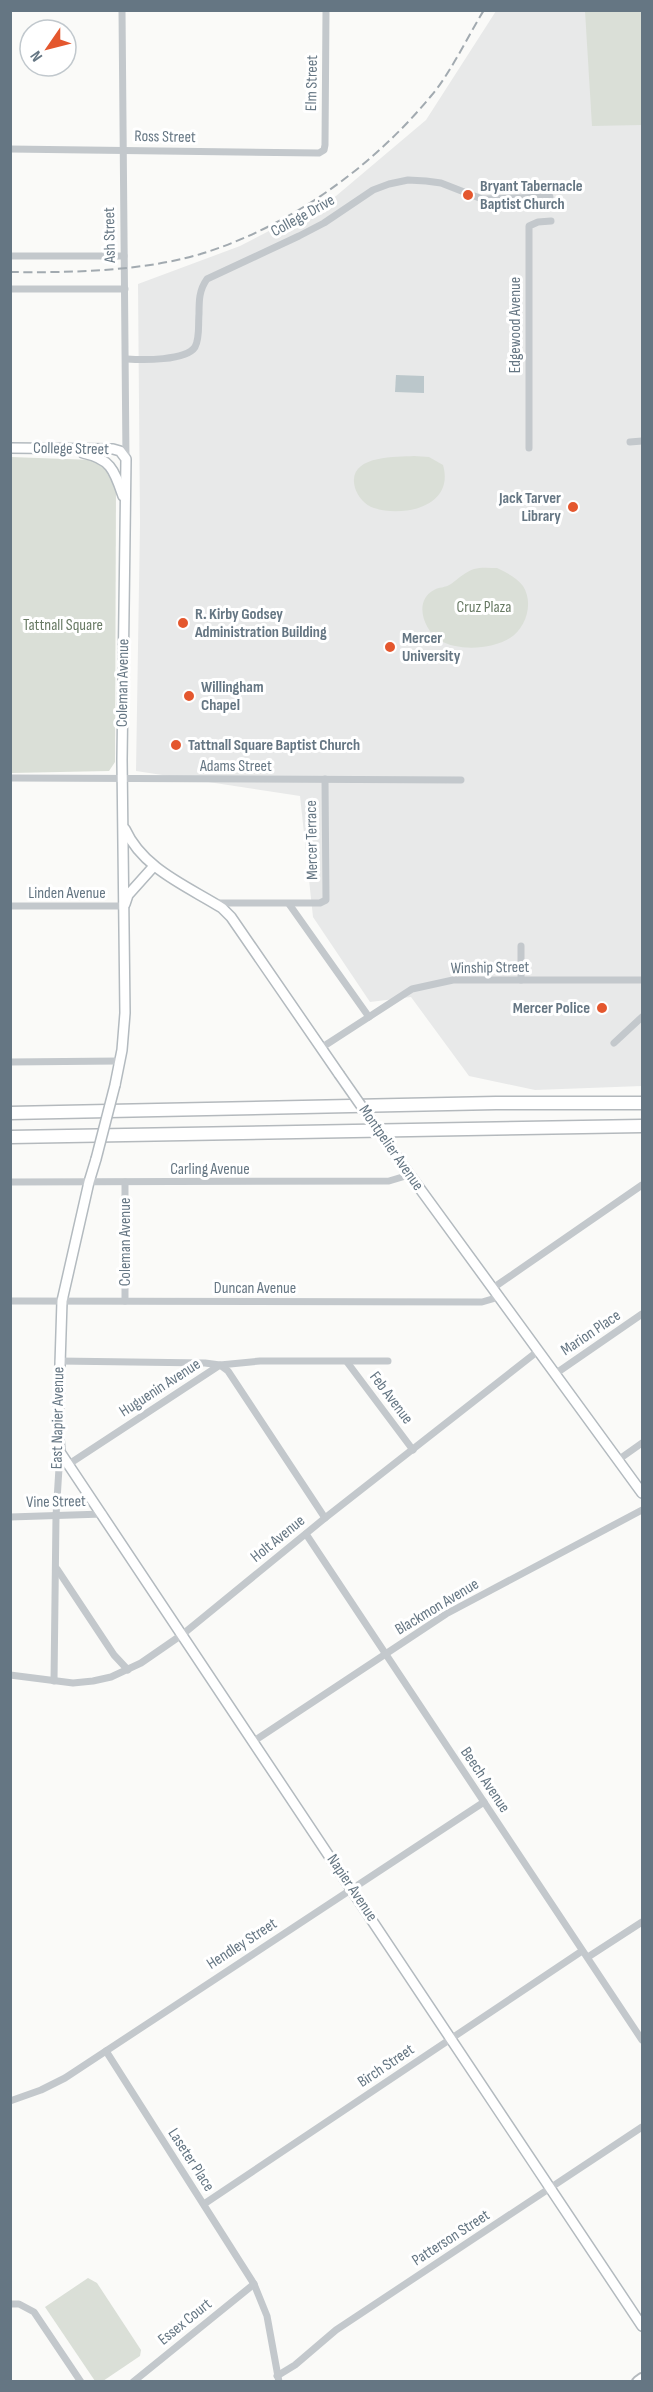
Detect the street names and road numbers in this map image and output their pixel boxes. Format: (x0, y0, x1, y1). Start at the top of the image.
street label: Elm Street (302, 55, 322, 111)
street label: Ross Street (134, 127, 196, 147)
street label: College Drive (268, 191, 338, 241)
street label: Ash Street (100, 207, 120, 264)
street label: Edgewood Avenue (506, 277, 525, 373)
street label: College Street (33, 439, 109, 459)
street label: Coleman Avenue (113, 639, 133, 727)
street label: Adams Street (199, 757, 272, 776)
street label: Mercer Terrace (302, 800, 322, 880)
street label: Linden Avenue (28, 884, 106, 903)
street label: Winship Street (450, 958, 530, 978)
street label: Montpelier Avenue (355, 1102, 427, 1194)
street label: Carling Avenue (170, 1160, 250, 1179)
street label: Coleman Avenue (116, 1198, 135, 1286)
street label: Duncan Avenue (214, 1279, 296, 1298)
street label: Marion Place (558, 1306, 624, 1360)
street label: Huguenin Avenue (116, 1355, 204, 1421)
street label: East Napier Avenue (48, 1367, 68, 1469)
street label: Feb Avenue (365, 1368, 417, 1428)
street label: Vine Street (26, 1492, 86, 1512)
street label: Holt Avenue (247, 1511, 309, 1567)
street label: Blackmon Avenue (392, 1575, 482, 1639)
street label: Beech Avenue (456, 1744, 514, 1816)
street label: Napier Avenue (323, 1851, 381, 1925)
street label: Hendley Street (203, 1914, 281, 1974)
street label: Birch Street (354, 2040, 418, 2092)
street label: Laseter Place (164, 2125, 218, 2195)
street label: Patterson Street (409, 2206, 493, 2270)
street label: Essex Court (154, 2295, 216, 2349)

